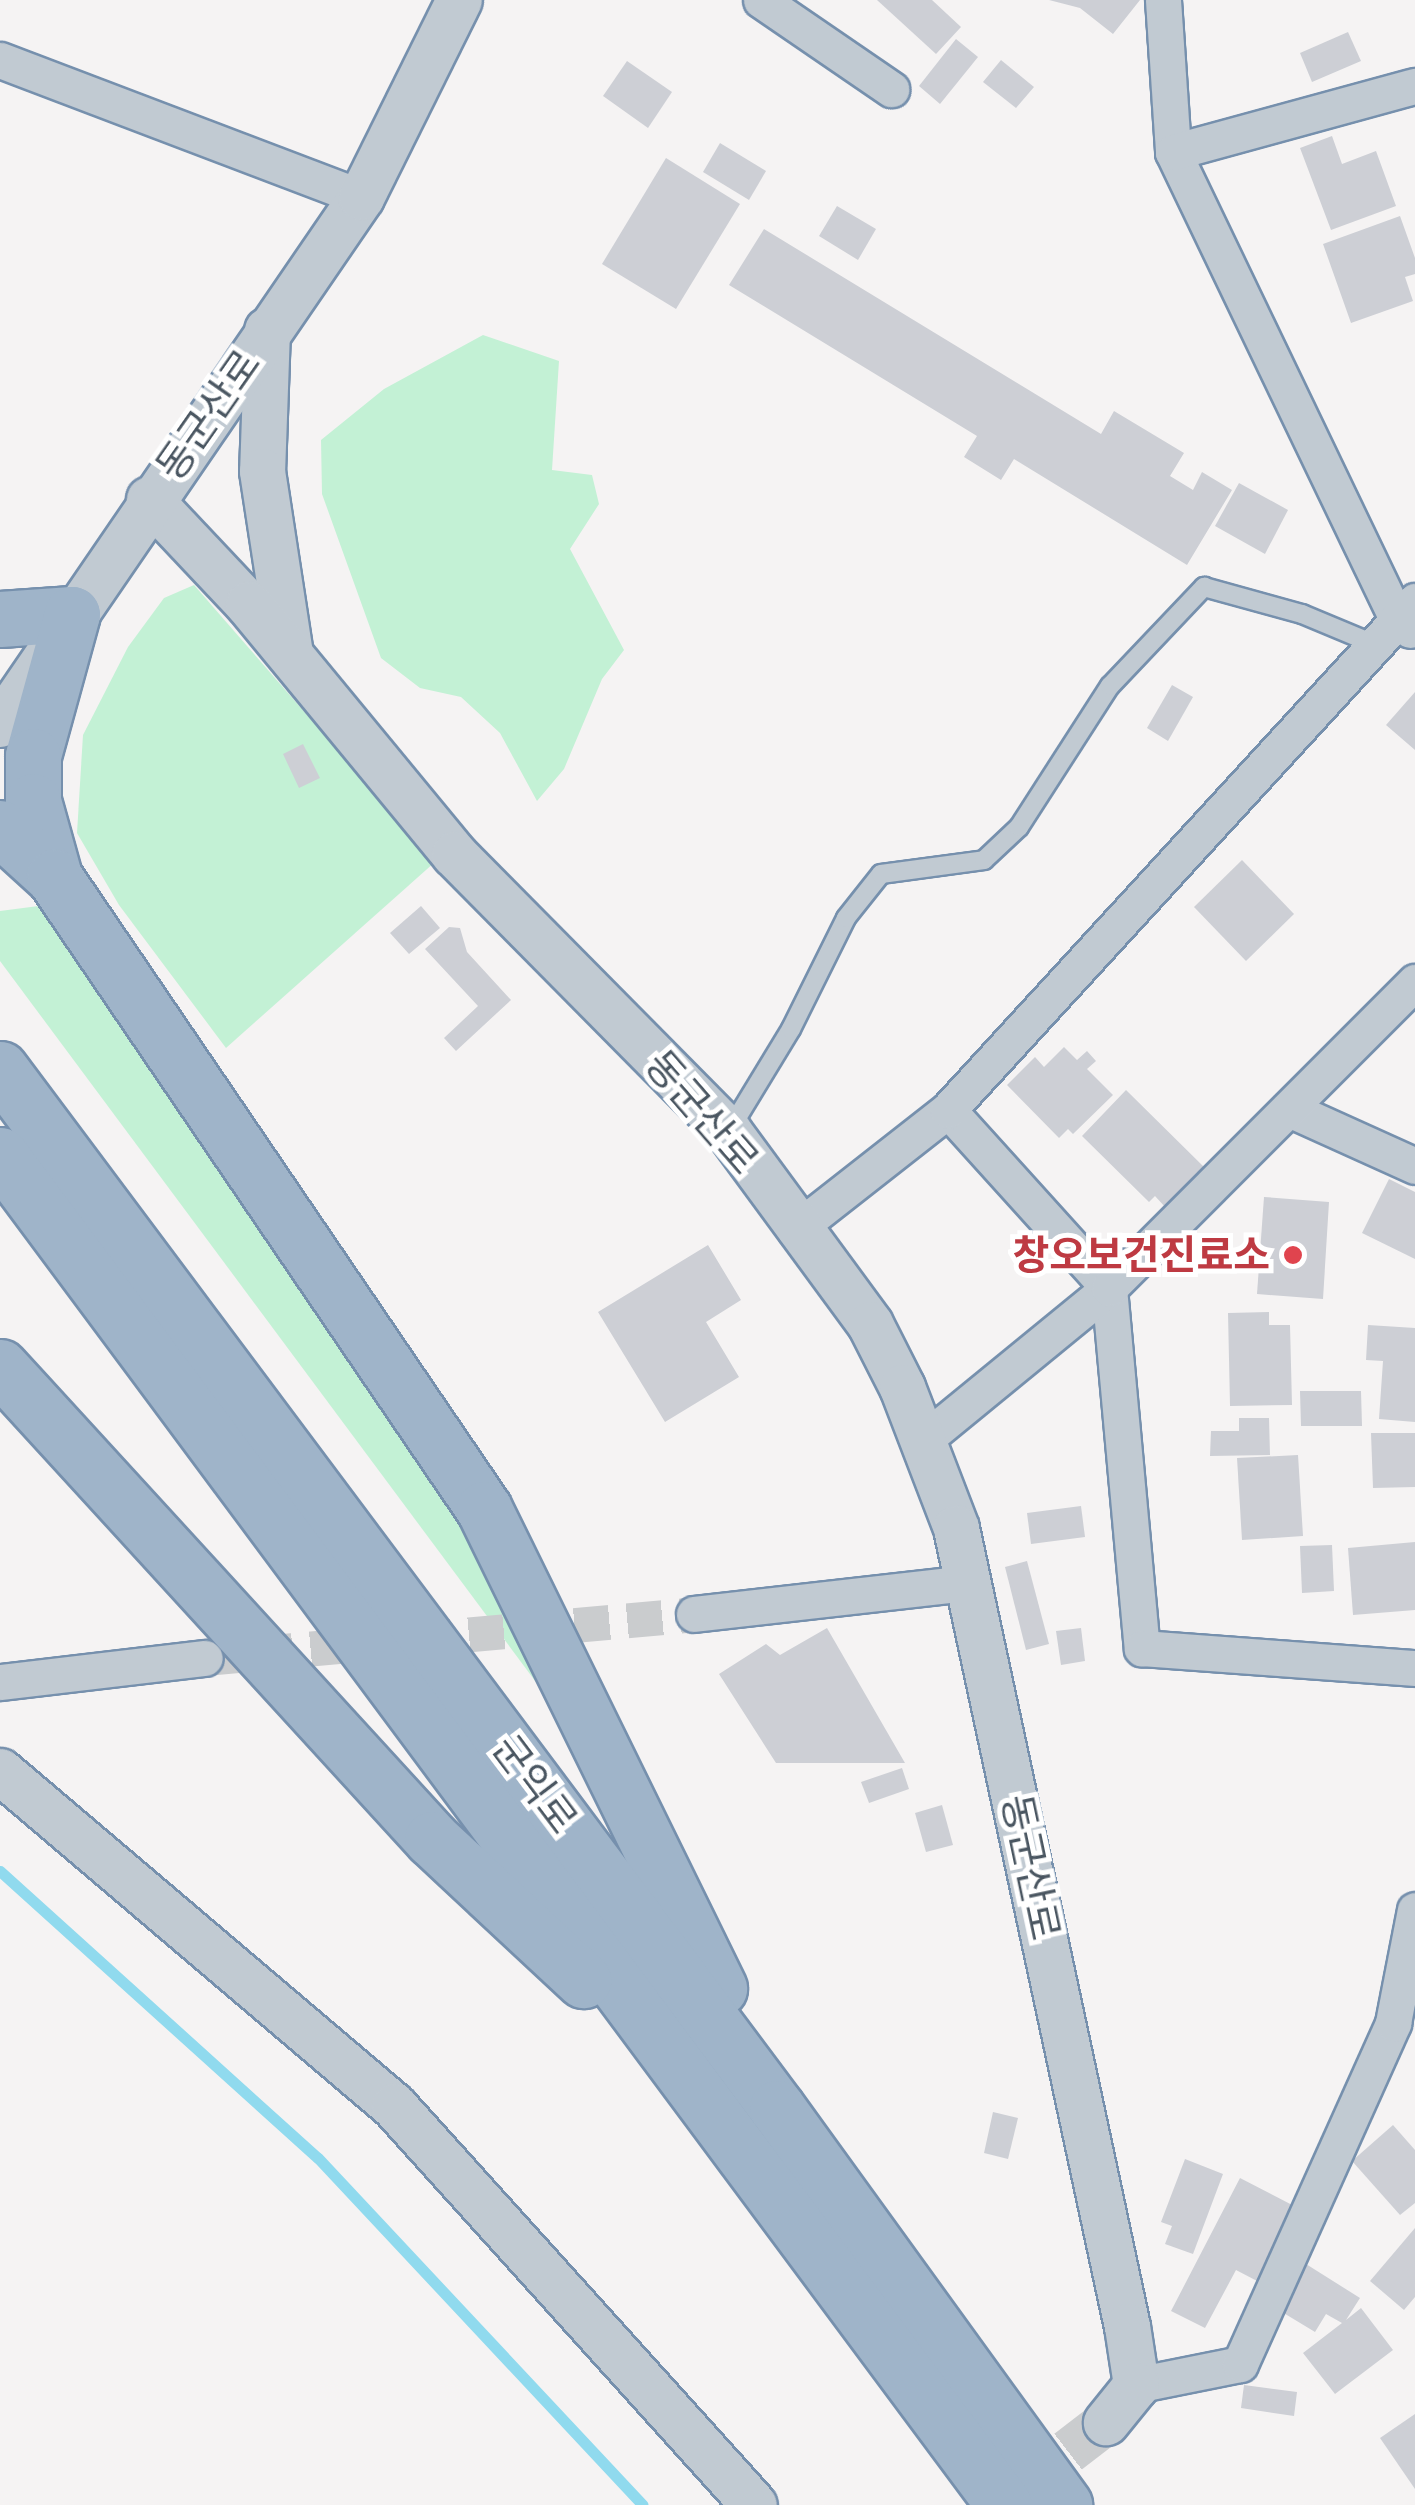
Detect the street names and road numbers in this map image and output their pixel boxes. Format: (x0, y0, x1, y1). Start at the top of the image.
street label: 동군산로 (146, 341, 270, 489)
street label: 동군산로 (636, 1041, 768, 1183)
street label: 군익로 (483, 1725, 587, 1843)
street label: 동군산로 (992, 1790, 1070, 1944)

